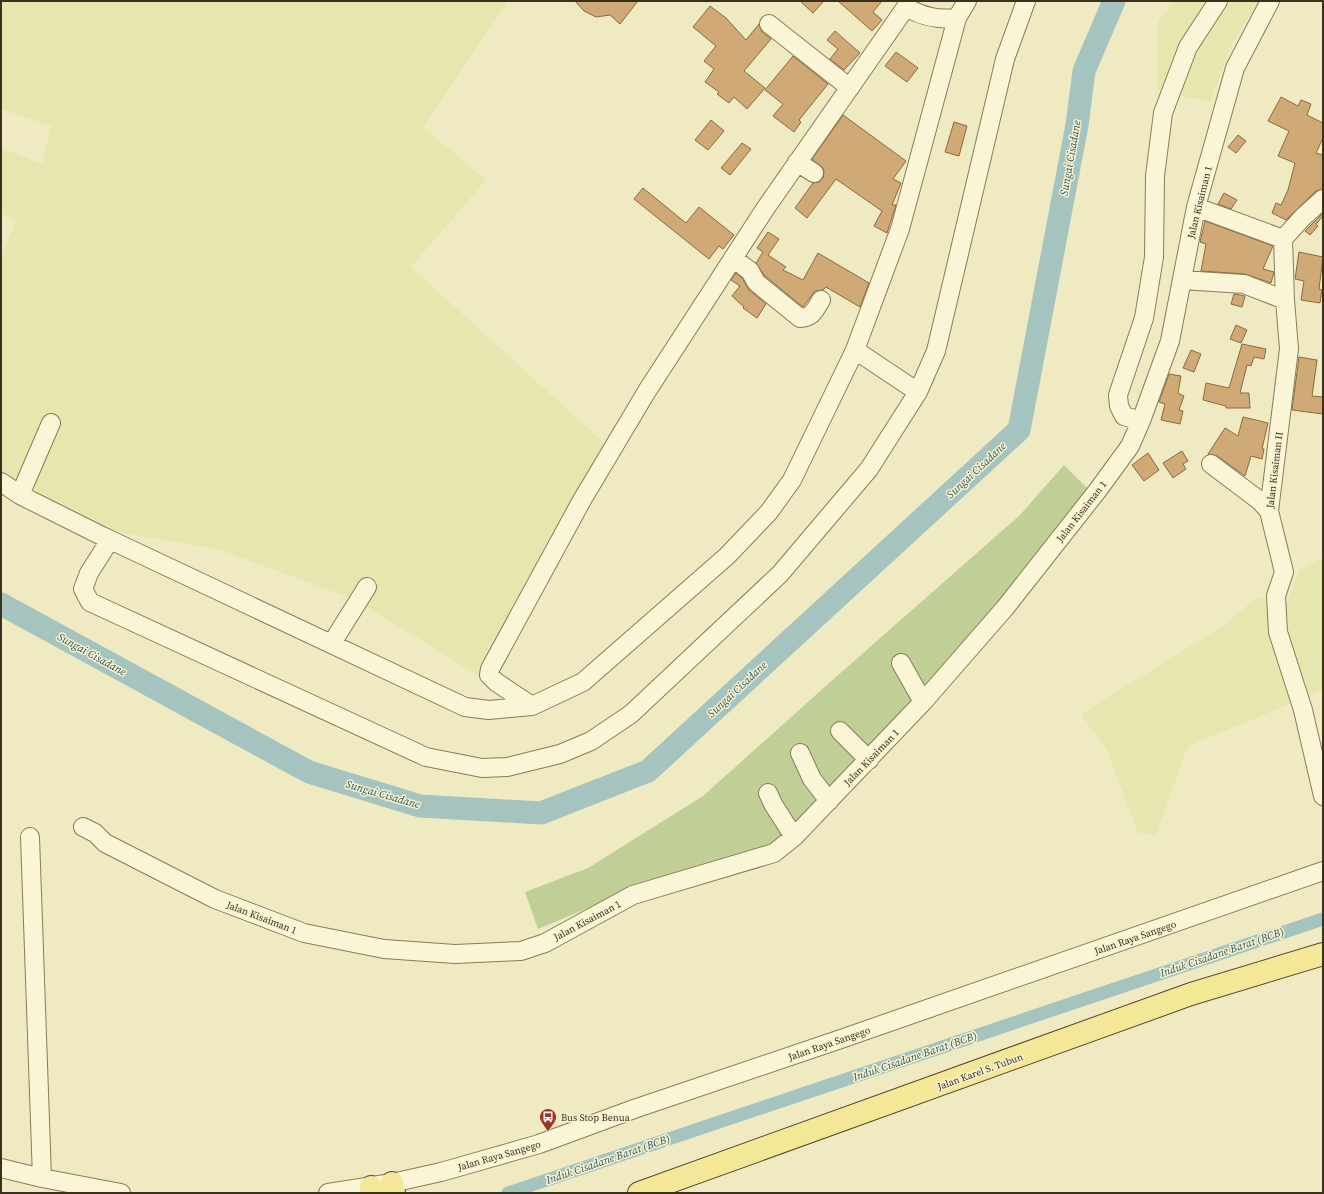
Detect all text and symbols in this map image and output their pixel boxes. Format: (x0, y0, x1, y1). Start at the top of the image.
water label: Sungai Cisadane (1056, 119, 1085, 197)
street label: Jalan Kisaiman 1 (1184, 164, 1215, 241)
street label: Jalan Kisaiman II (1263, 431, 1286, 510)
water label: Sungai Cisadane (943, 439, 1010, 502)
street label: Jalan Kisaiman 1 (1053, 478, 1109, 545)
water label: Sungai Cisadane (55, 629, 129, 680)
water label: Sungai Cisadane (704, 658, 771, 721)
street label: Jalan Kisaiman 1 (840, 726, 902, 789)
water label: Sungai Cisadane (344, 777, 422, 812)
street label: Jalan Kisaiman 1 (550, 897, 623, 944)
street label: Jalan Kisaiman 1 (224, 898, 299, 937)
street label: Jalan Raya Sangego (1092, 917, 1178, 958)
water label: Induk Cisadane Barat (BCB) (1157, 924, 1286, 981)
street label: Jalan Raya Sangego (786, 1023, 872, 1064)
water label: Induk Cisadane Barat (BCB) (850, 1028, 979, 1085)
street label: Jalan Karel S. Tubun (935, 1050, 1025, 1093)
bus stop icon: Bus Stop Benua (538, 1107, 558, 1132)
place label: Bus Stop Benua (561, 1111, 631, 1124)
water label: Induk Cisadane Barat (BCB) (543, 1131, 672, 1188)
street label: Jalan Raya Sangego (455, 1137, 543, 1174)

